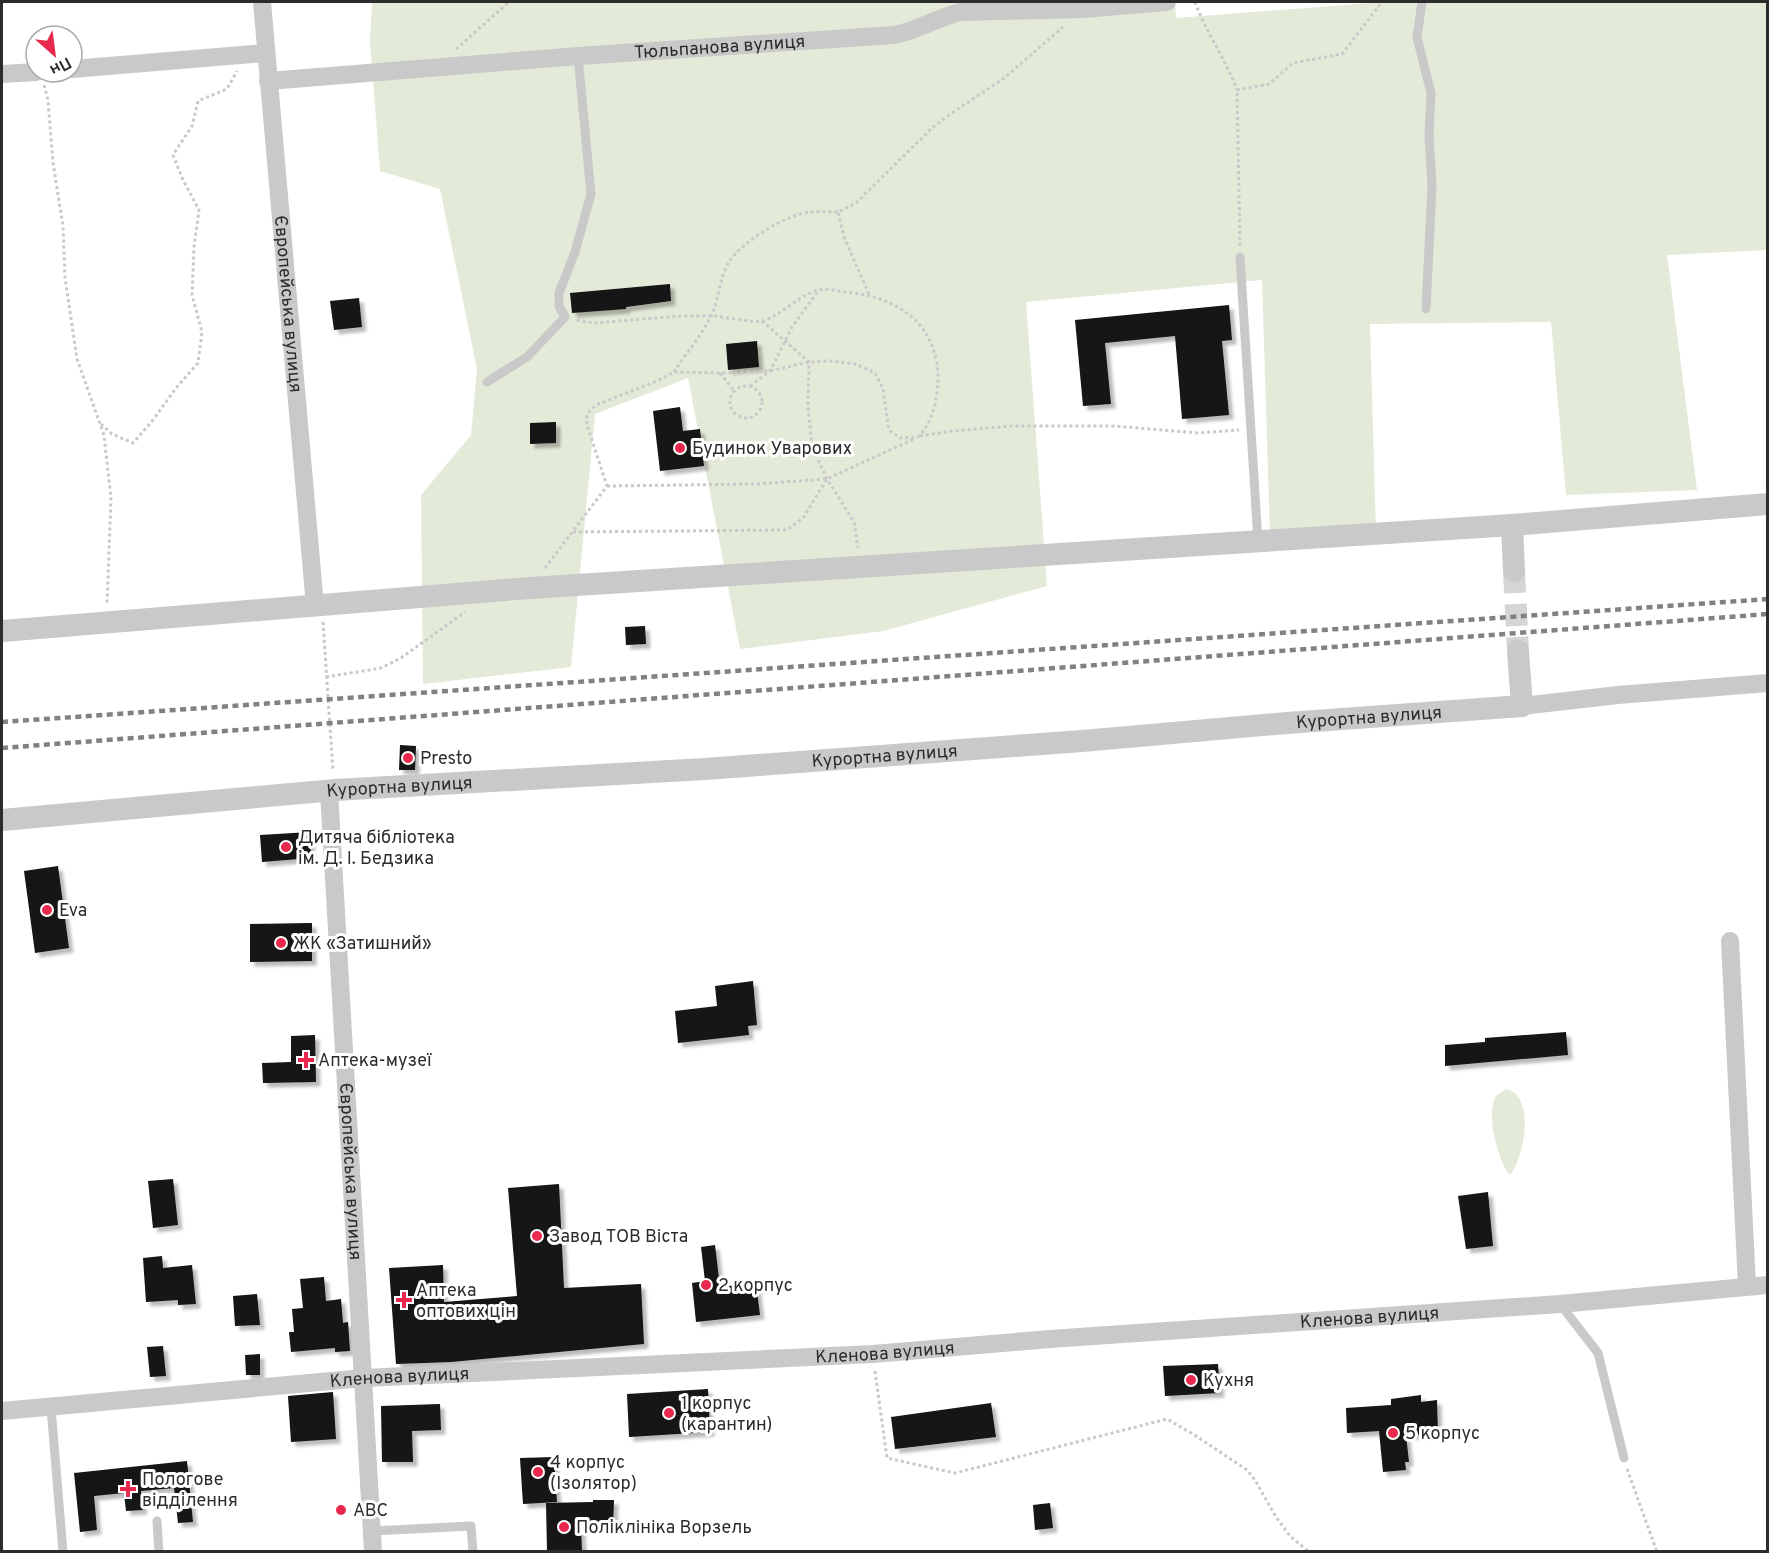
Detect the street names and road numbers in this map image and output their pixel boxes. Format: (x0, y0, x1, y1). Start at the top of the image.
street label: Тюльпанова вулиця (633, 31, 806, 65)
street label: Європейська вулиця (268, 214, 306, 394)
street label: Курортна вулиця (1295, 702, 1443, 735)
street label: Курортна вулиця (811, 740, 958, 774)
street label: Курортна вулиця (326, 772, 473, 804)
street label: Європейська вулиця (333, 1082, 366, 1261)
street label: Кленова вулиця (1299, 1302, 1440, 1335)
street label: Кленова вулиця (815, 1337, 956, 1370)
street label: Кленова вулиця (329, 1363, 470, 1394)

